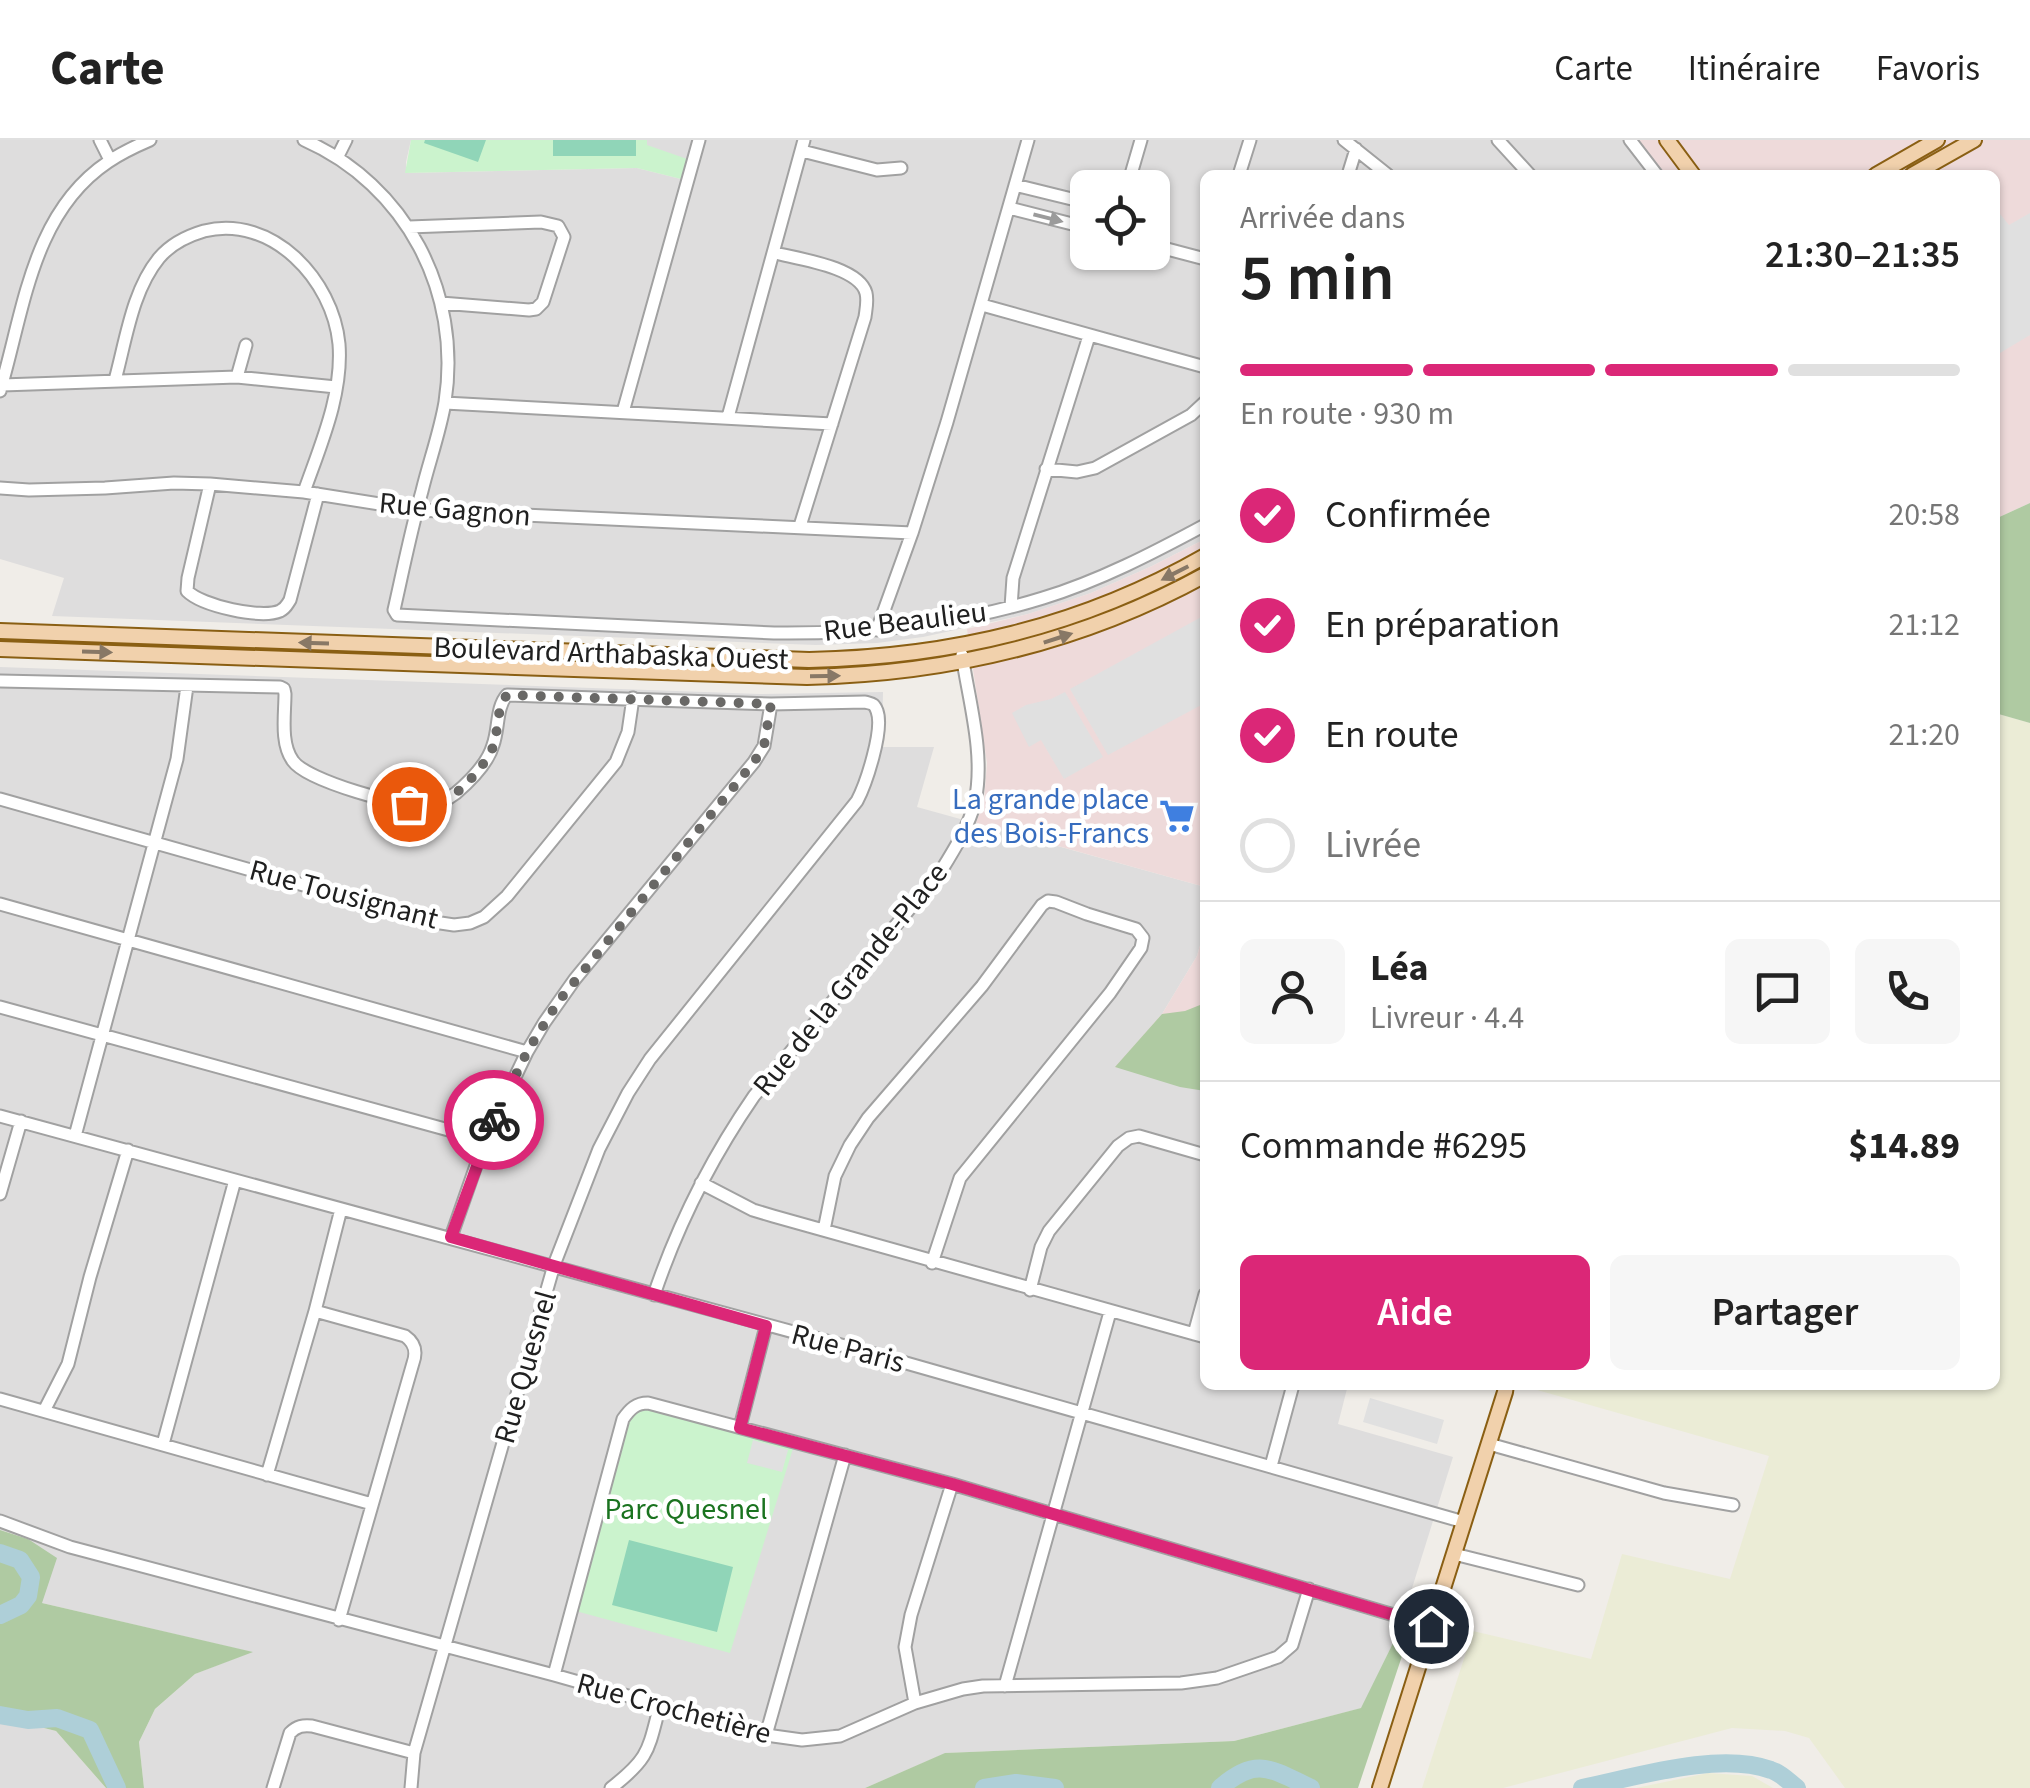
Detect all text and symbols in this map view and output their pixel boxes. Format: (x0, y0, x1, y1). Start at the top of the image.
text: Carte (50, 35, 165, 103)
text: Carte (1554, 44, 1633, 94)
text: Itinéraire (1688, 44, 1821, 94)
text: Favoris (1876, 44, 1980, 94)
map controls (1070, 170, 1170, 270)
button: locate (1070, 170, 1170, 270)
text: Arrivée dans (1240, 195, 1405, 241)
one-way arrow (1033, 211, 1064, 226)
text: 21:30–21:35 (1765, 228, 1960, 282)
text: 5 min (1240, 232, 1395, 325)
text: En route · 930 m (1240, 391, 1454, 437)
street label: Rue Gagnon (377, 481, 533, 538)
icon: check (1240, 488, 1295, 543)
text: Confirmée (1325, 488, 1491, 542)
text: 20:58 (1888, 492, 1960, 538)
one-way arrow (1160, 564, 1189, 581)
street label: Rue Beaulieu (821, 590, 989, 653)
icon: check (1240, 598, 1295, 653)
text: En préparation (1325, 598, 1560, 652)
text: 21:12 (1888, 602, 1960, 648)
street label: Boulevard Arthabaska Ouest (433, 626, 789, 681)
one-way arrow (1043, 630, 1073, 645)
one-way arrow (297, 634, 329, 650)
one-way arrow (82, 644, 114, 660)
one-way arrow (809, 668, 841, 684)
icon: check (1240, 708, 1295, 763)
text: En route (1325, 708, 1459, 762)
text: 21:20 (1888, 712, 1960, 758)
pin (367, 762, 452, 847)
icon: bag (382, 777, 437, 832)
place label: La grande place des Bois-Francs (952, 778, 1149, 855)
supermarket icon: La grande place des Bois-Francs (1158, 797, 1196, 835)
text: Livrée (1325, 818, 1421, 872)
street label: Rue Tousignant (245, 849, 443, 940)
street label: Rue de la Grande-Place (743, 853, 958, 1105)
button: person (1240, 939, 1345, 1044)
button: chat (1725, 939, 1830, 1044)
button: phone (1855, 939, 1960, 1044)
text: Léa (1370, 941, 1428, 995)
text: Livreur · 4.4 (1370, 995, 1524, 1041)
courier (444, 1070, 544, 1170)
icon: bike (467, 1093, 522, 1148)
text: Commande #6295 (1240, 1119, 1527, 1173)
text: $14.89 (1848, 1119, 1960, 1173)
button: Aide (1240, 1255, 1590, 1370)
button: Partager (1610, 1255, 1960, 1370)
street label: Rue Quesnel (483, 1286, 568, 1448)
street label: Rue Paris (787, 1313, 909, 1384)
park label: Parc Quesnel (604, 1488, 768, 1531)
pin (1389, 1584, 1474, 1669)
icon: home (1404, 1599, 1459, 1654)
street label: Rue Crochetière (572, 1662, 776, 1755)

